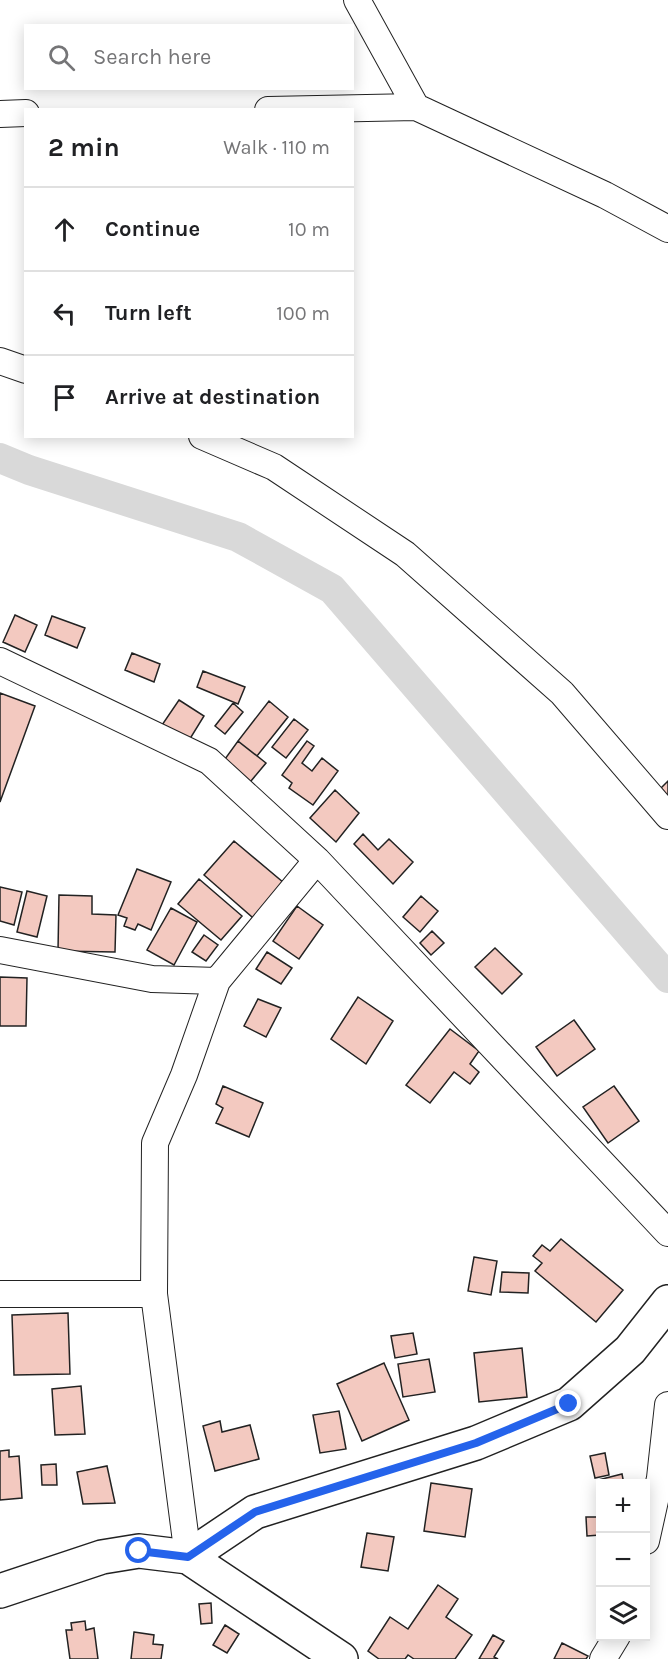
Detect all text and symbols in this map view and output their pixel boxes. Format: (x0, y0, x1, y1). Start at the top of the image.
search box (24, 24, 354, 90)
icon: search (45, 41, 78, 74)
text: Search here (93, 44, 211, 70)
text: 2 min (48, 132, 120, 163)
text: Walk · 110 m (223, 136, 330, 159)
icon: ahead (48, 213, 81, 246)
text: Continue (105, 216, 200, 242)
text: 10 m (288, 218, 330, 241)
icon: left (48, 297, 81, 330)
text: Turn left (105, 300, 192, 326)
text: 100 m (276, 302, 330, 325)
icon: arrive (48, 381, 81, 414)
text: Arrive at destination (105, 384, 320, 410)
route end (555, 1390, 581, 1416)
map controls (596, 1479, 650, 1641)
button: + (596, 1479, 650, 1533)
button: − (596, 1533, 650, 1587)
route start (125, 1537, 151, 1563)
button: layers (596, 1587, 650, 1641)

